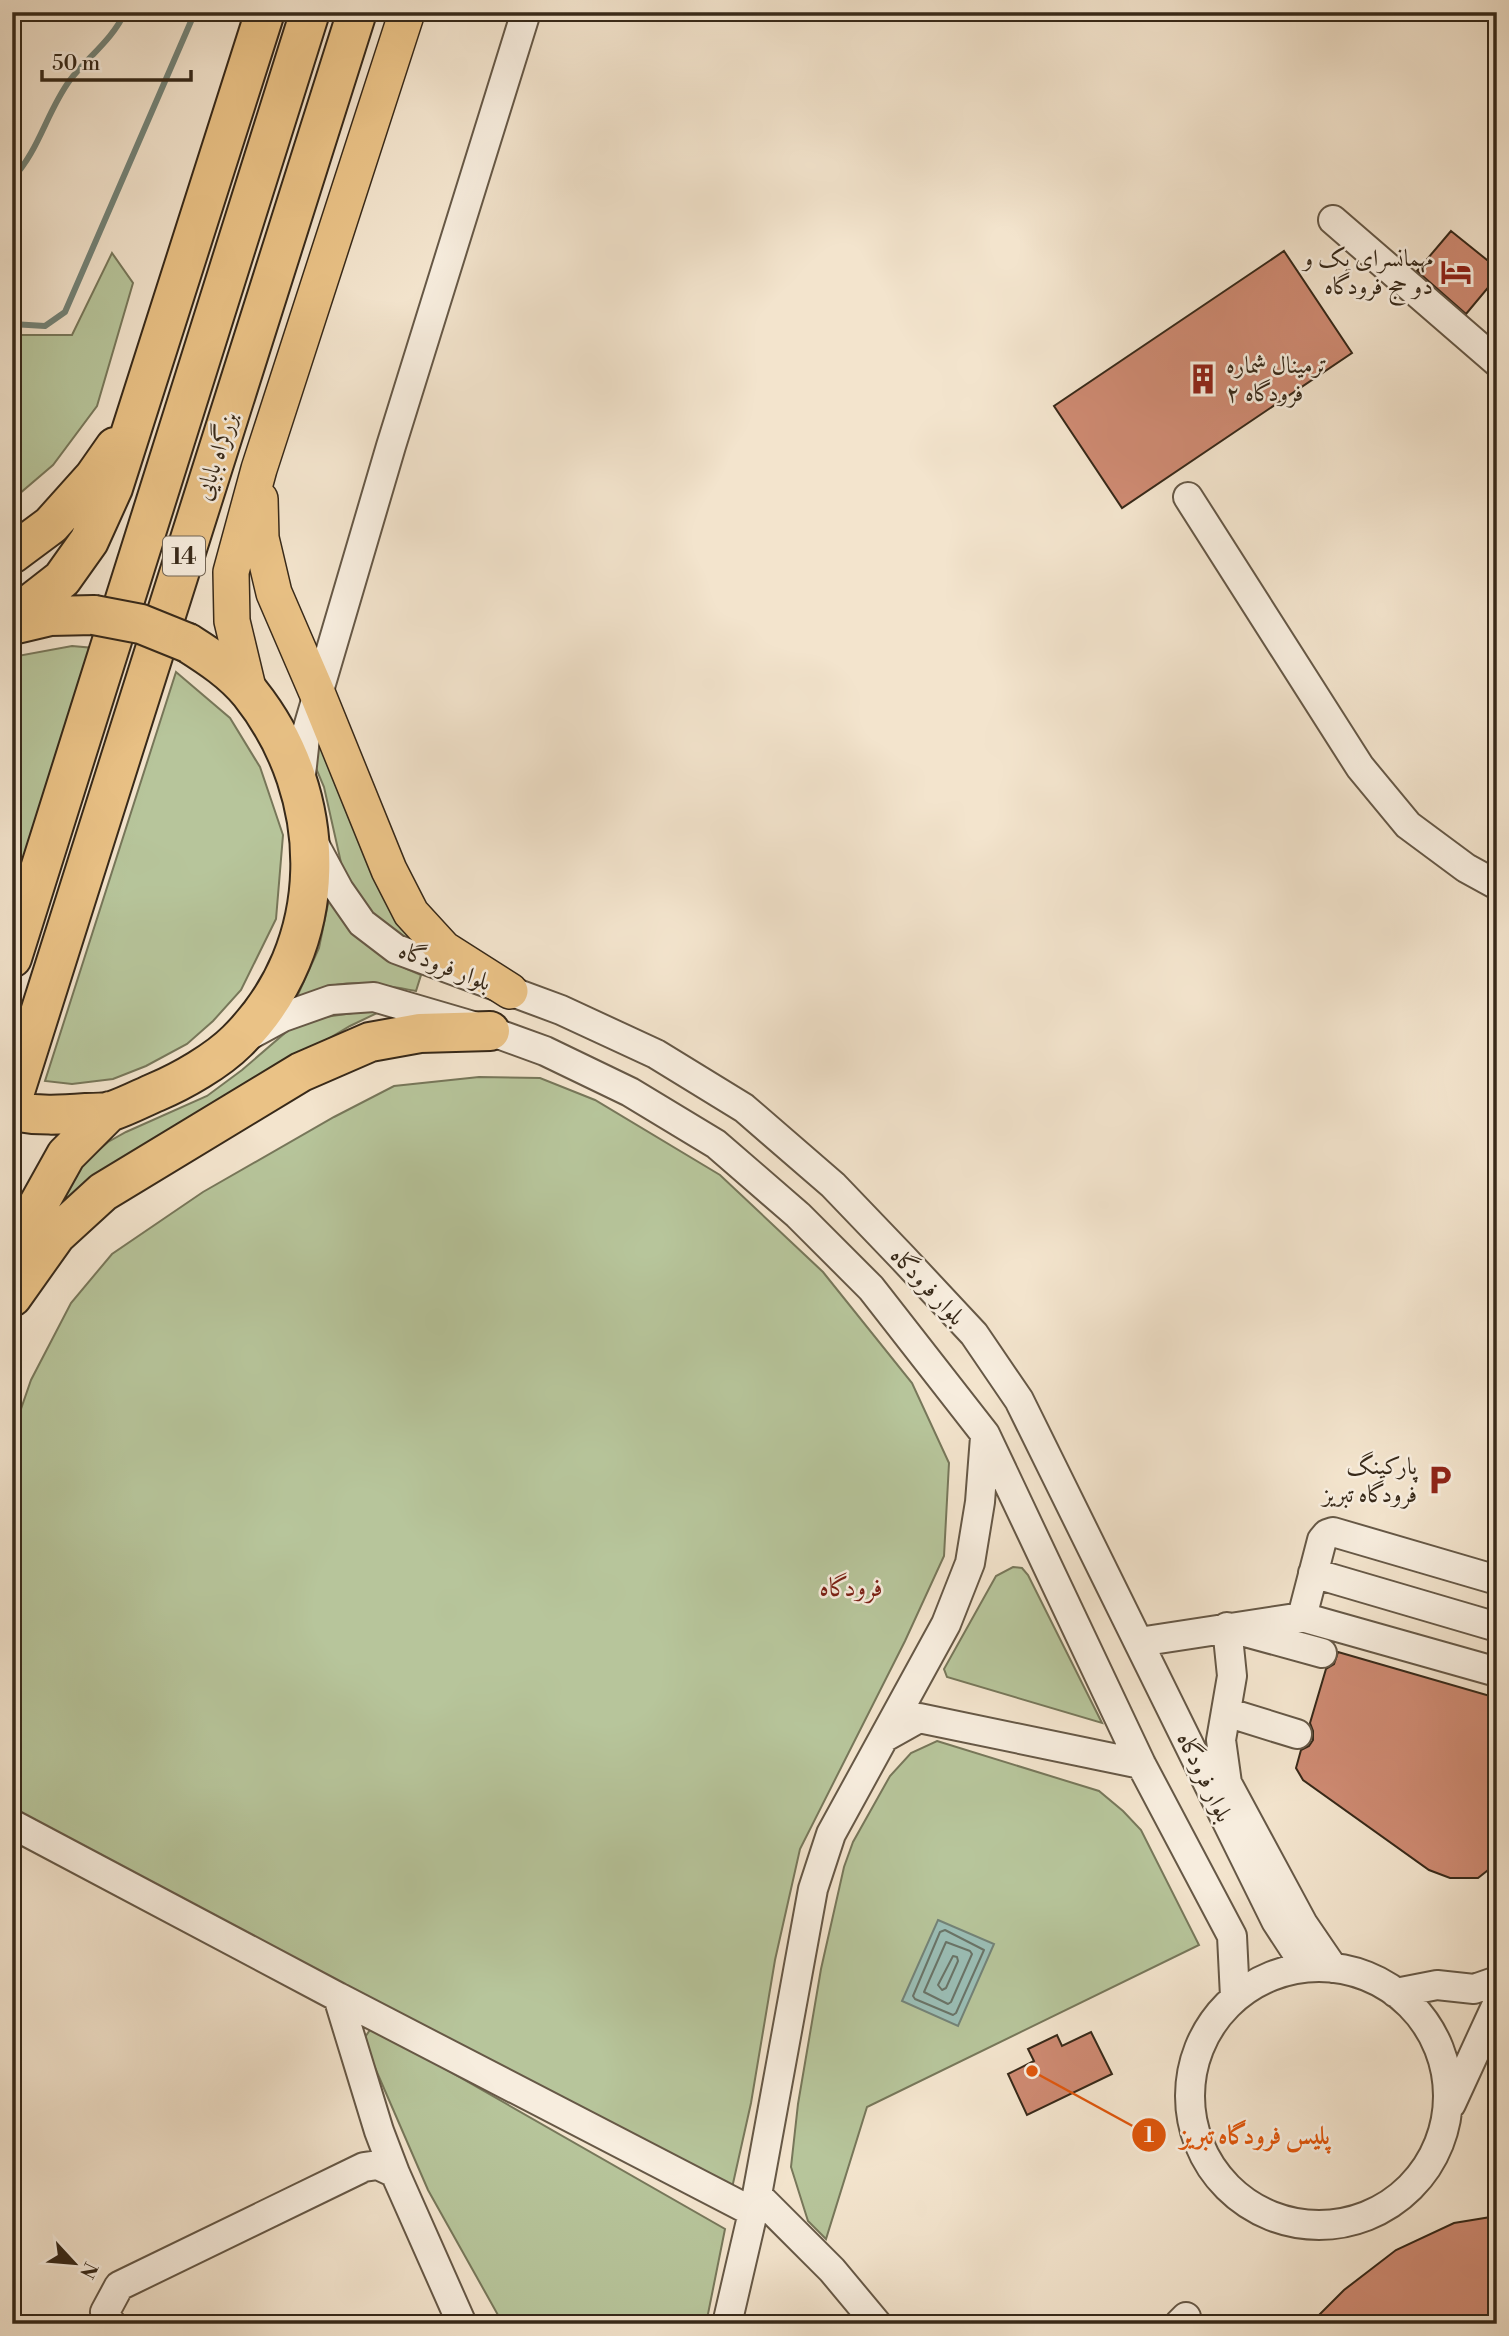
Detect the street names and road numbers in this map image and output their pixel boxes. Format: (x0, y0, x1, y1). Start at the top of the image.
street label: بزرگراه بابایی (187, 408, 245, 504)
road number: 14 (163, 536, 205, 576)
street label: بلوار فرودگاه (394, 935, 495, 998)
street label: بلوار فرودگاه (883, 1240, 972, 1332)
street label: بلوار فرودگاه (1169, 1727, 1240, 1827)

